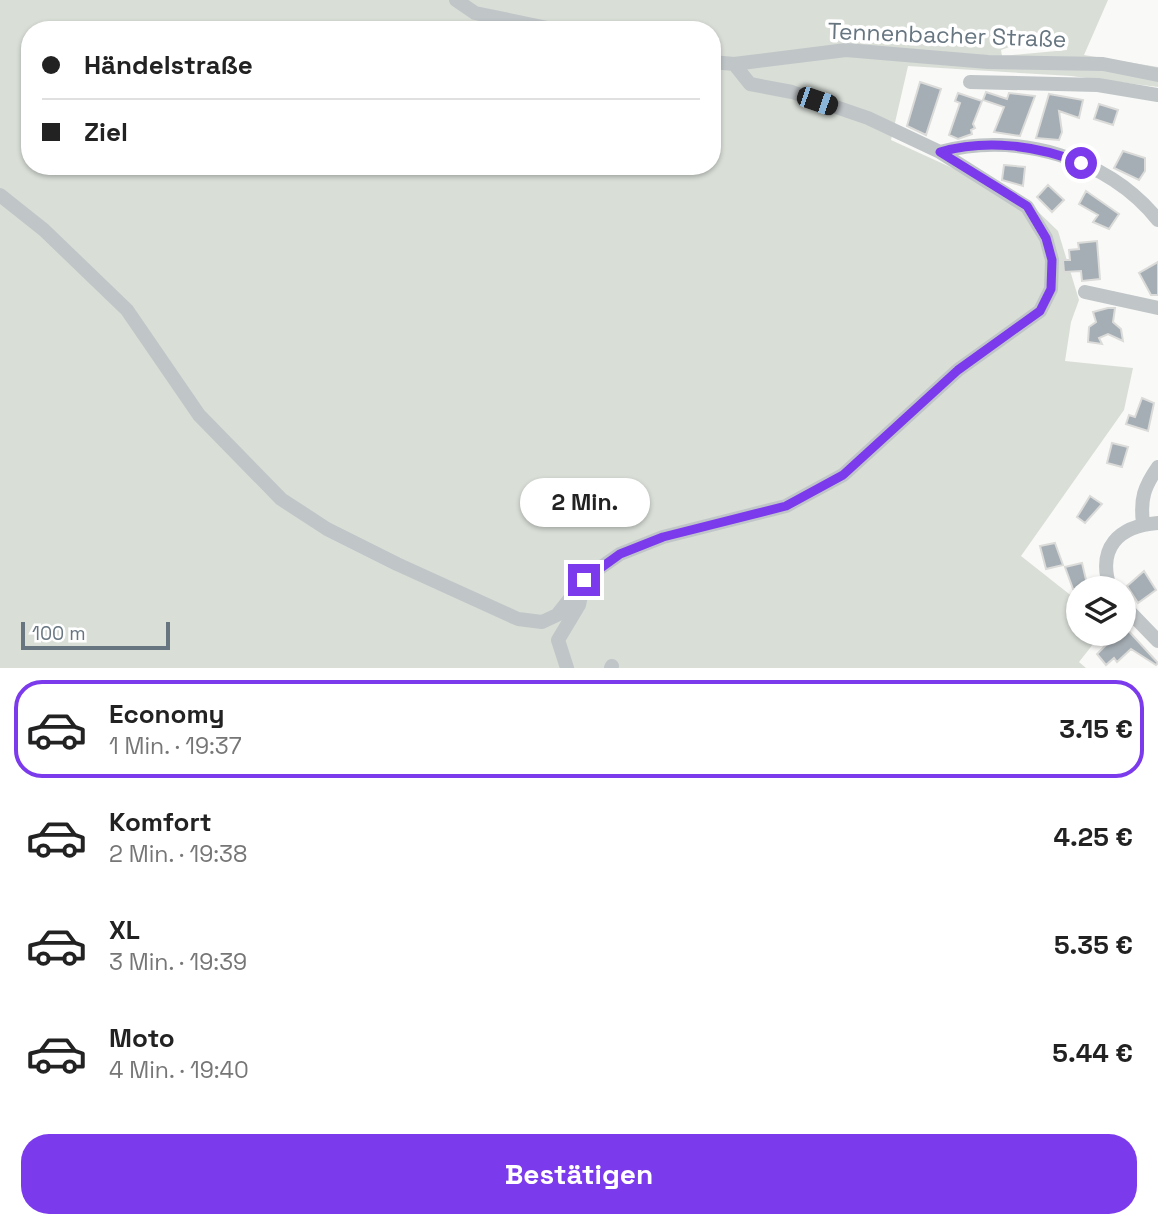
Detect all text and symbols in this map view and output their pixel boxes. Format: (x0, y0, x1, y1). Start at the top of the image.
street label: Tennenbacher Straße (827, 16, 1067, 54)
text: Händelstraße (84, 48, 253, 82)
car (794, 84, 841, 118)
text: Ziel (84, 115, 128, 149)
route start (1065, 147, 1097, 179)
callout: 2 Min. (519, 478, 649, 528)
text: 2 Min. (552, 487, 618, 517)
route end (568, 564, 600, 596)
map controls (1066, 576, 1136, 646)
button: layers (1066, 576, 1136, 646)
scale bar (21, 619, 170, 651)
text: 100 m (32, 621, 86, 646)
text: Economy (109, 697, 225, 731)
icon: car (25, 698, 88, 761)
text: 3.15 € (1059, 712, 1133, 746)
text: 1 Min. · 19:37 (109, 731, 242, 761)
text: Komfort (109, 805, 212, 839)
icon: car (25, 806, 88, 869)
text: 4.25 € (1053, 820, 1133, 854)
text: 2 Min. · 19:38 (109, 839, 247, 869)
text: XL (109, 913, 140, 947)
icon: car (25, 914, 88, 977)
text: 5.35 € (1054, 928, 1133, 962)
text: 3 Min. · 19:39 (109, 947, 247, 977)
text: Moto (109, 1021, 175, 1055)
icon: car (25, 1022, 88, 1085)
text: 5.44 € (1052, 1036, 1133, 1070)
text: 4 Min. · 19:40 (109, 1055, 249, 1085)
button: Bestätigen (21, 1134, 1137, 1214)

